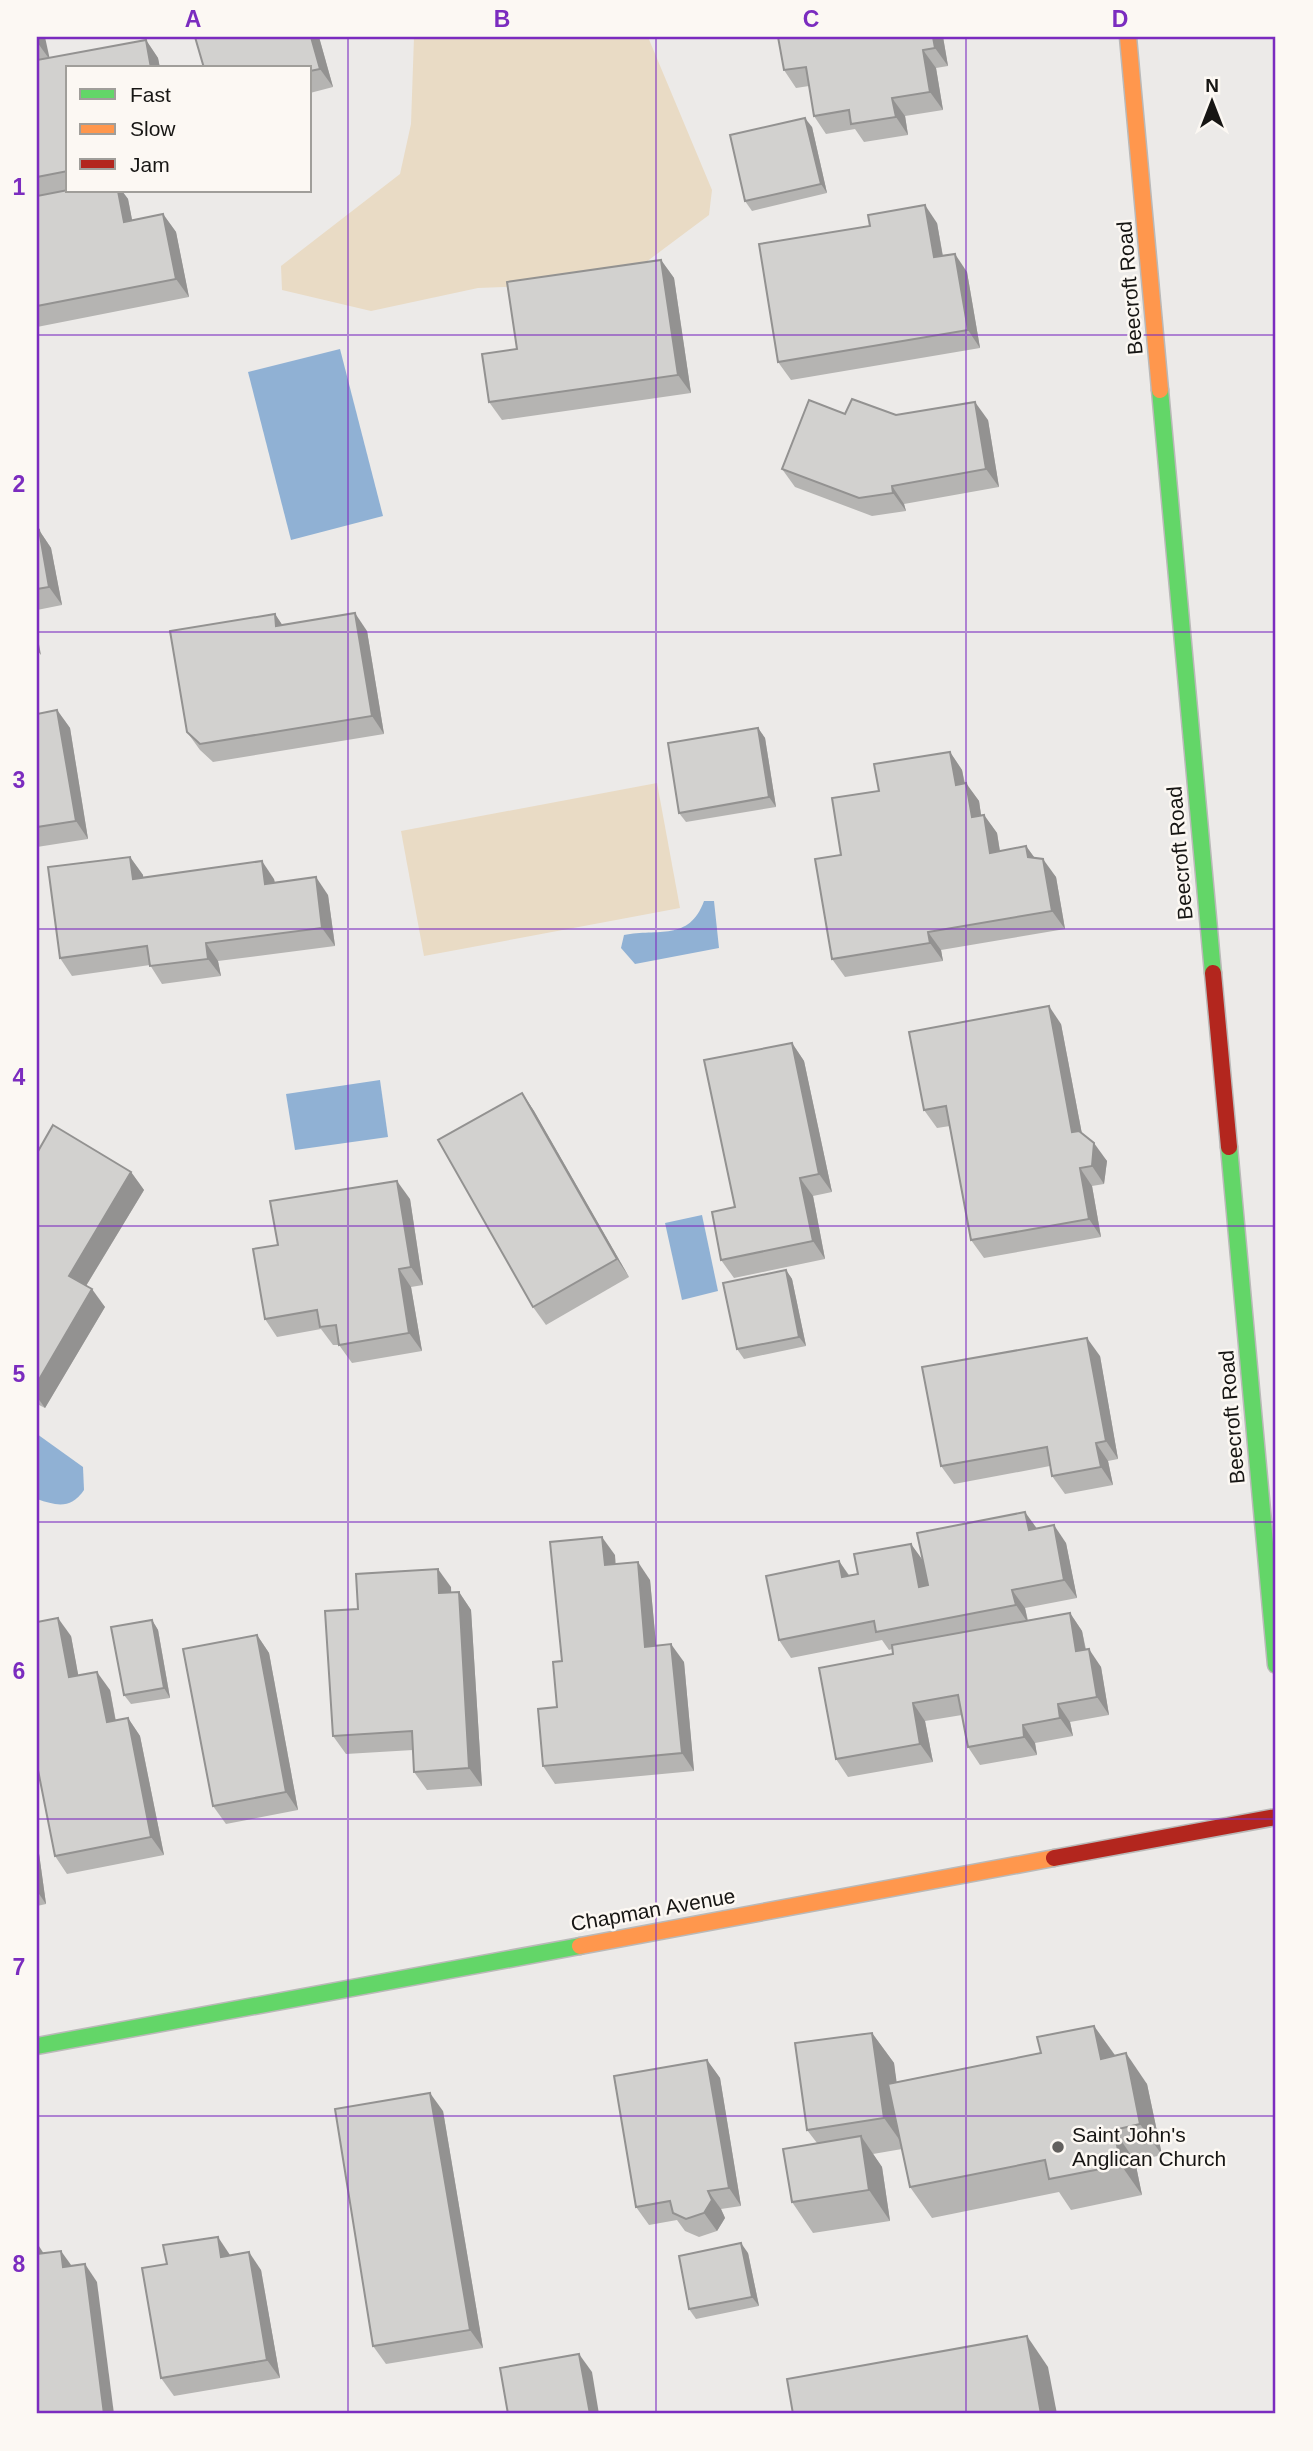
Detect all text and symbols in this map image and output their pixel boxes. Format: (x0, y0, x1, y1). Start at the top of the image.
text: A (185, 6, 201, 32)
text: B (494, 6, 510, 32)
text: C (803, 6, 819, 32)
text: D (1112, 6, 1128, 32)
legend (66, 66, 312, 192)
north arrow (1176, 66, 1246, 136)
text: N (1205, 75, 1219, 96)
text: Fast (130, 83, 171, 106)
text: Slow (130, 117, 176, 140)
text: Jam (130, 153, 170, 176)
text: 1 (13, 174, 26, 200)
street label: Beecroft Road (1112, 220, 1147, 356)
text: 2 (13, 471, 25, 497)
text: 3 (13, 767, 25, 793)
street label: Beecroft Road (1162, 785, 1197, 921)
text: 4 (13, 1064, 26, 1090)
street label: Beecroft Road (1214, 1349, 1249, 1485)
text: 5 (13, 1361, 26, 1387)
text: 6 (13, 1658, 25, 1684)
street label: Chapman Avenue (569, 1884, 737, 1935)
text: 7 (13, 1954, 25, 1980)
place label: Saint John's Anglican Church (1072, 2123, 1226, 2170)
marker: Saint John's Anglican Church (1050, 2139, 1066, 2155)
text: 8 (13, 2251, 26, 2277)

